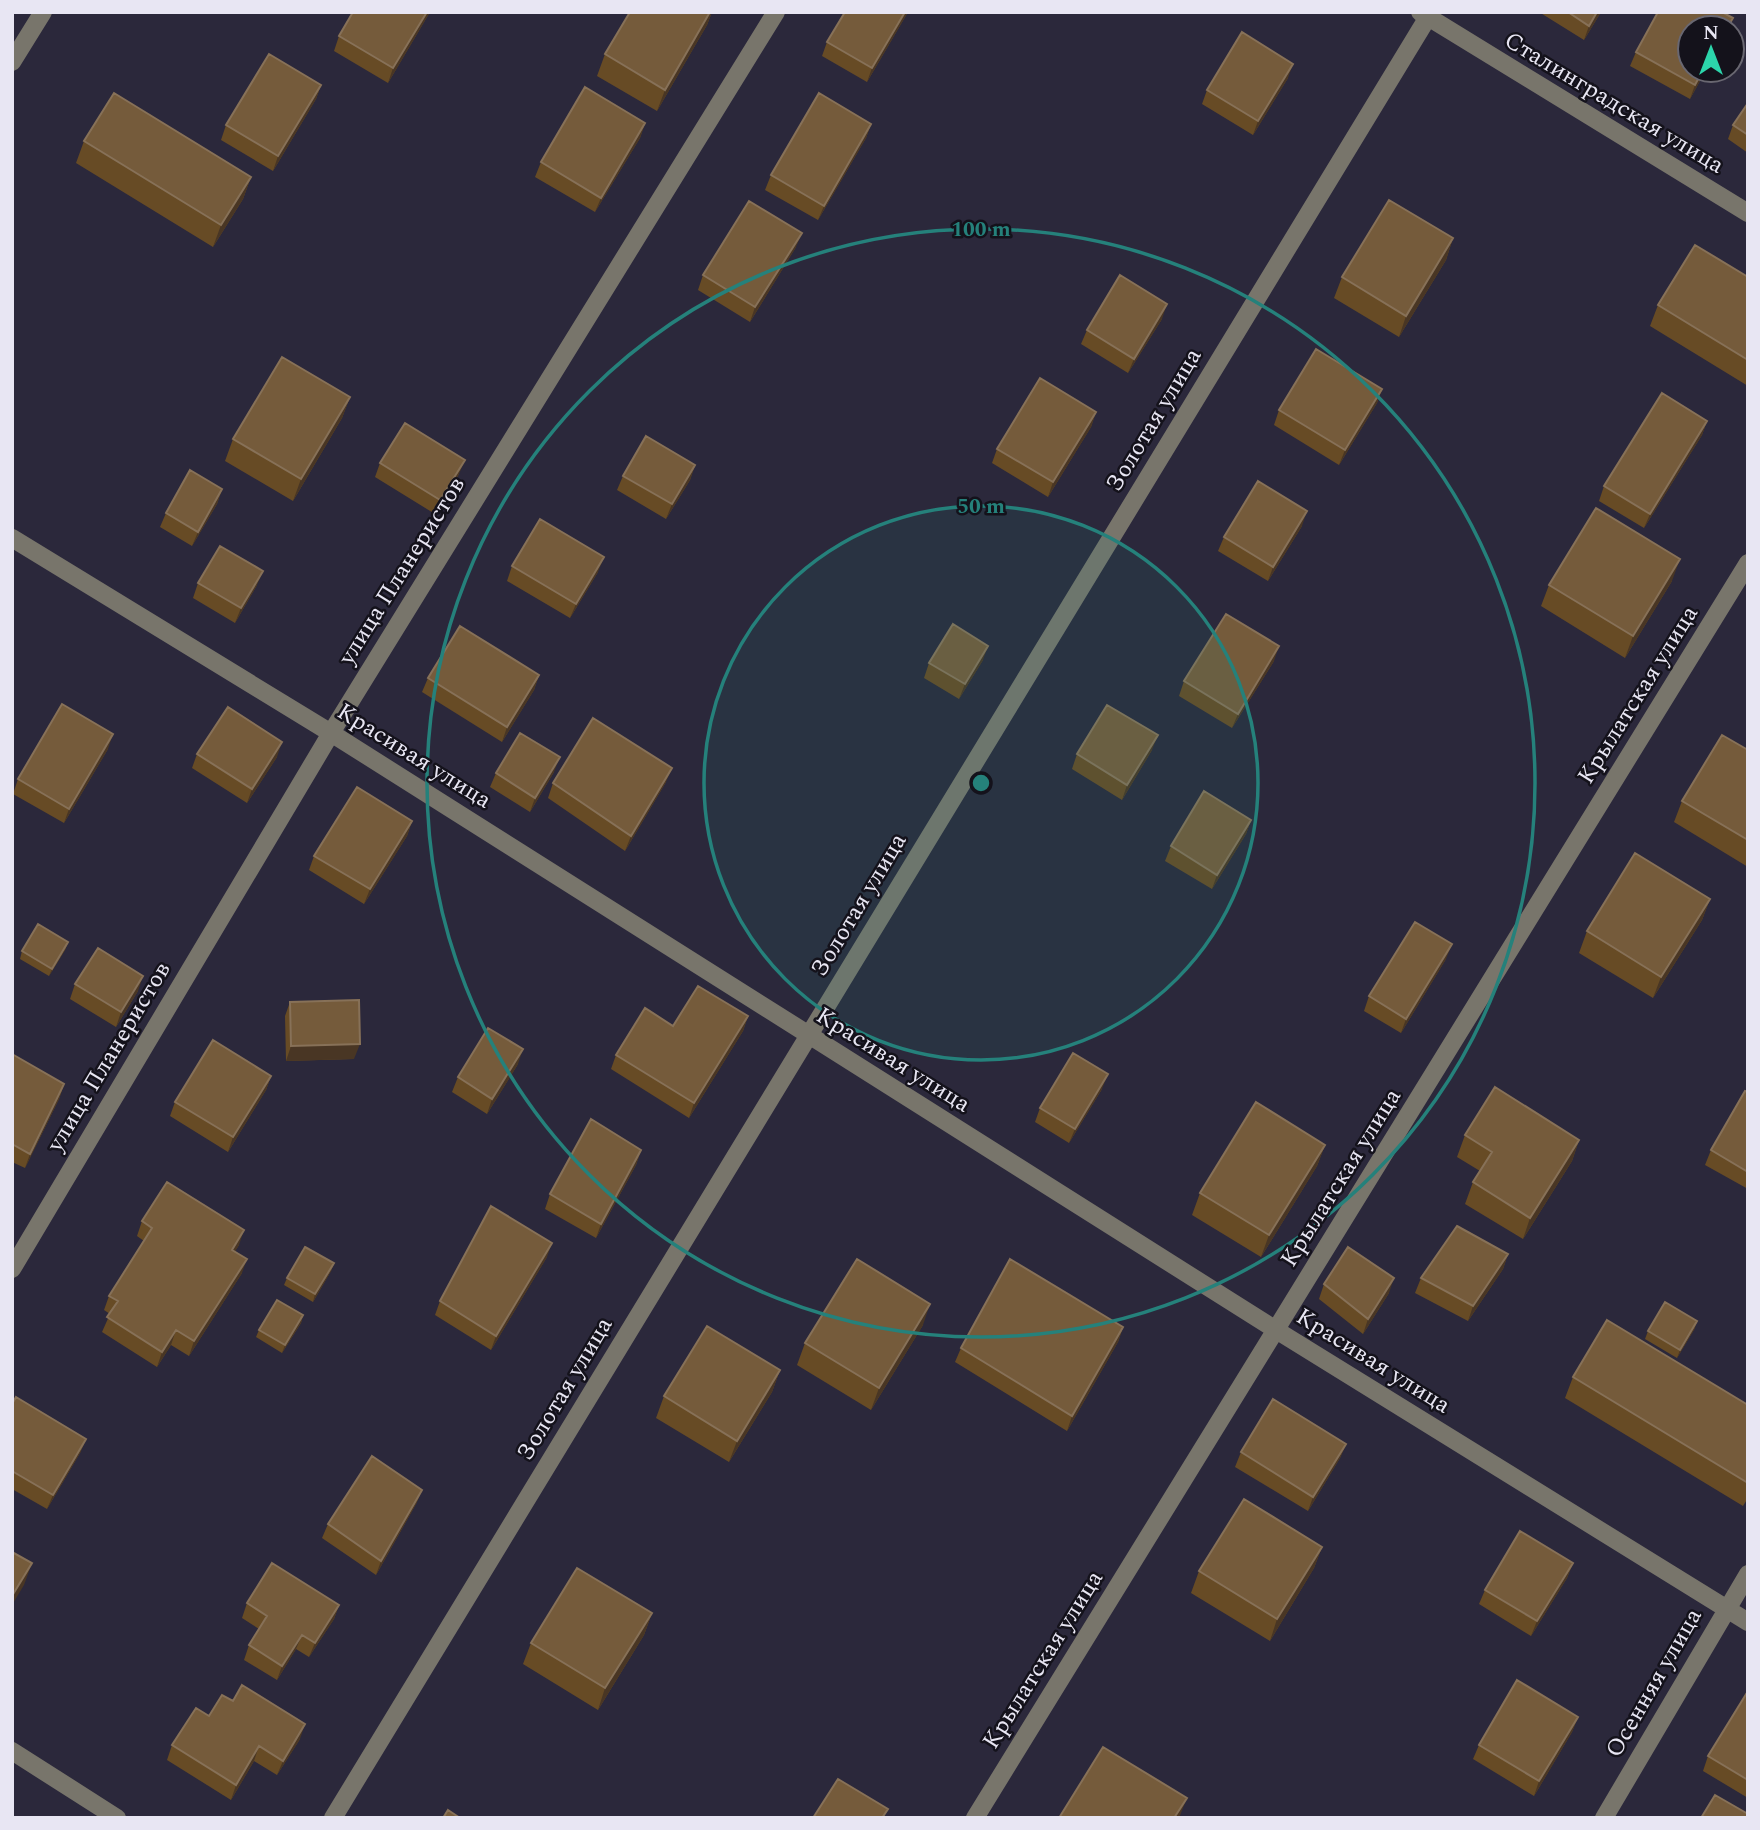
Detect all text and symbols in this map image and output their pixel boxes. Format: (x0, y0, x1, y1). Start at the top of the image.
north arrow (1676, 14, 1746, 84)
text: N (1703, 19, 1719, 48)
street label: Сталинградская улица (1497, 23, 1731, 183)
text: 100 m (951, 214, 1011, 246)
street label: Золотая улица (1097, 341, 1211, 499)
street label: улица Планеристов (329, 470, 475, 673)
text: 50 m (957, 491, 1005, 523)
street label: Крылатская улица (1568, 598, 1708, 791)
street label: Красивая улица (330, 694, 499, 818)
centre of rings (969, 771, 993, 795)
street label: Золотая улица (802, 826, 916, 984)
street label: улица Планеристов (37, 955, 180, 1160)
street label: Красивая улица (809, 998, 978, 1122)
street label: Крылатская улица (1271, 1081, 1411, 1274)
street label: Красивая улица (1289, 1299, 1458, 1423)
street label: Золотая улица (508, 1310, 622, 1468)
street label: Крылатская улица (973, 1563, 1113, 1756)
street label: Осенняя улица (1597, 1601, 1712, 1764)

